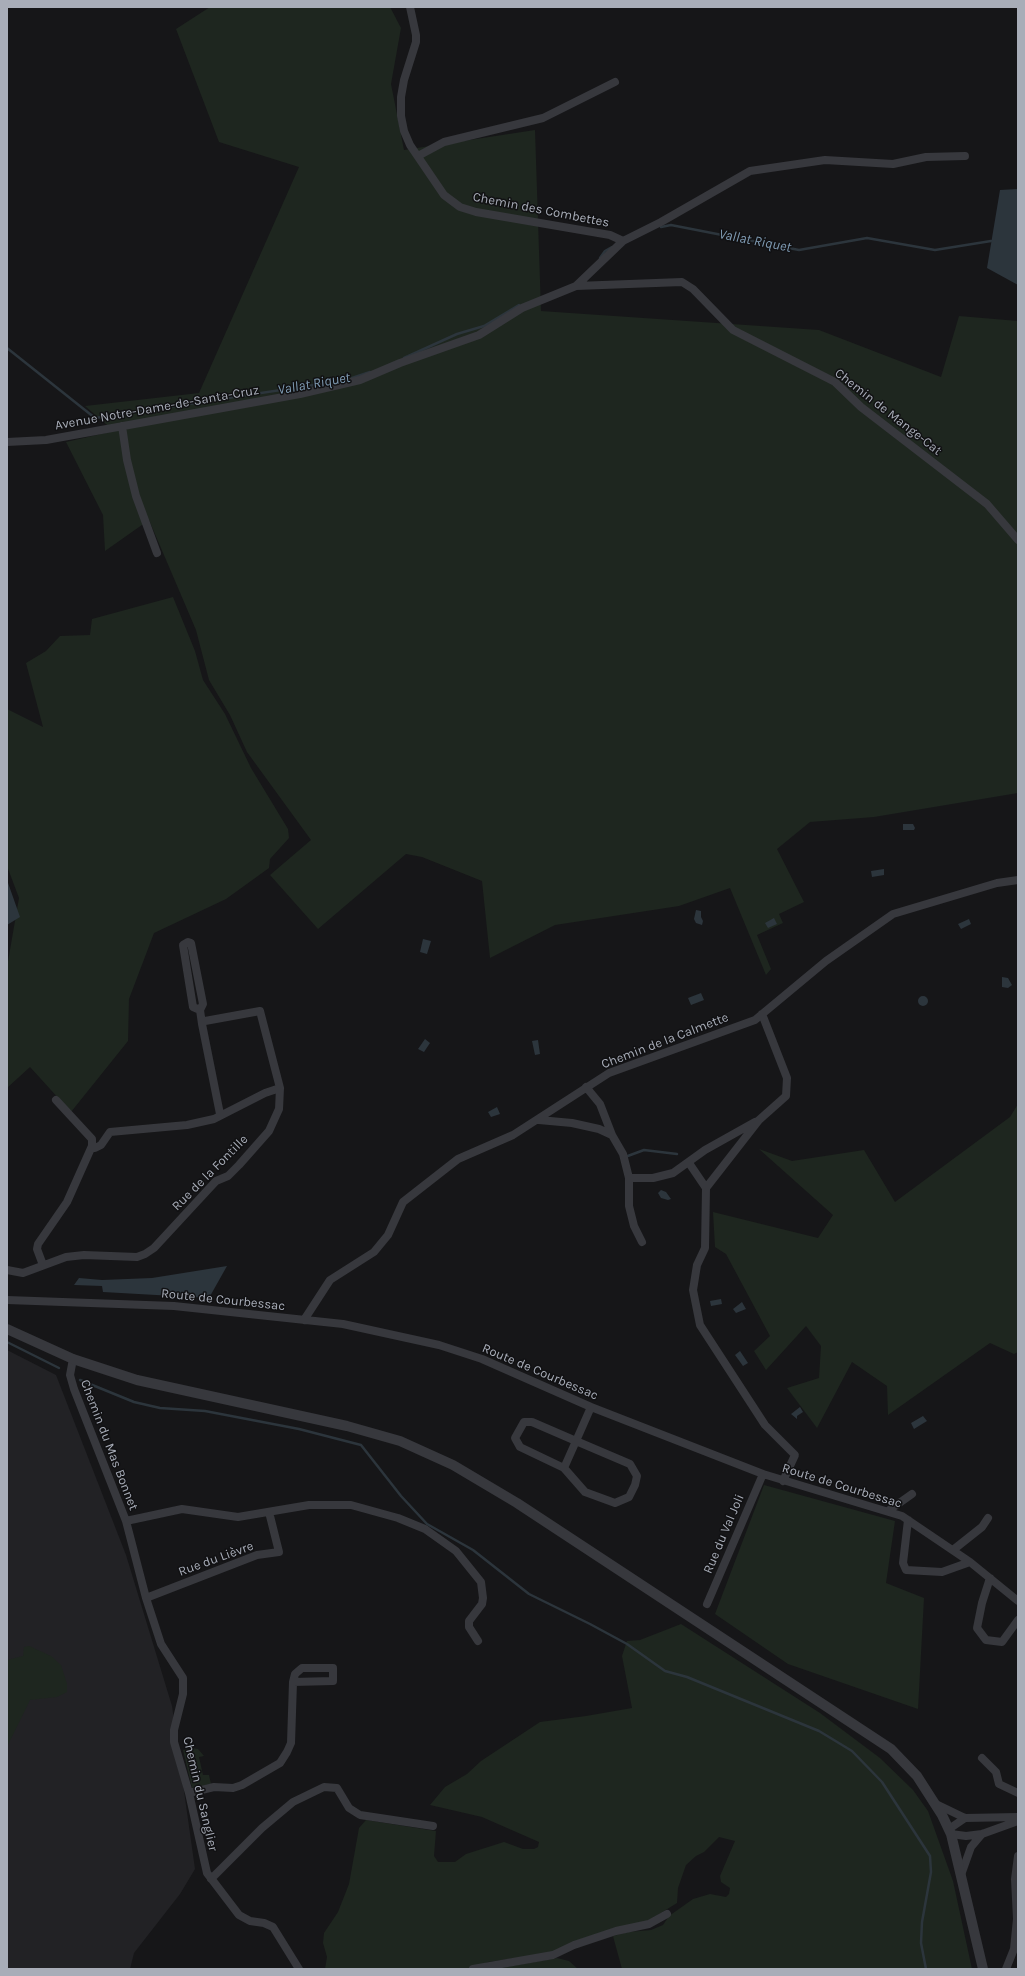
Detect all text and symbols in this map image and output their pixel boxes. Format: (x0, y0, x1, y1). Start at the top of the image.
street label: Chemin des Combettes (471, 189, 611, 231)
water label: Vallat Riquet (717, 226, 793, 256)
street label: Chemin de Mange-Cat (831, 365, 945, 459)
water label: Vallat Riquet (276, 369, 352, 399)
street label: Avenue Notre-Dame-de-Santa-Cruz (54, 382, 260, 434)
street label: Chemin de la Calmette (599, 1010, 731, 1072)
street label: Rue de la Fontille (169, 1132, 251, 1214)
street label: Route de Courbessac (160, 1286, 286, 1314)
street label: Route de Courbessac (480, 1340, 600, 1404)
street label: Chemin du Mas Bonnet (77, 1377, 141, 1513)
street label: Route de Courbessac (780, 1460, 904, 1512)
street label: Rue du Val Joli (700, 1492, 748, 1576)
street label: Rue du Lièvre (176, 1538, 256, 1580)
street label: Chemin du Sanglier (179, 1735, 221, 1853)

